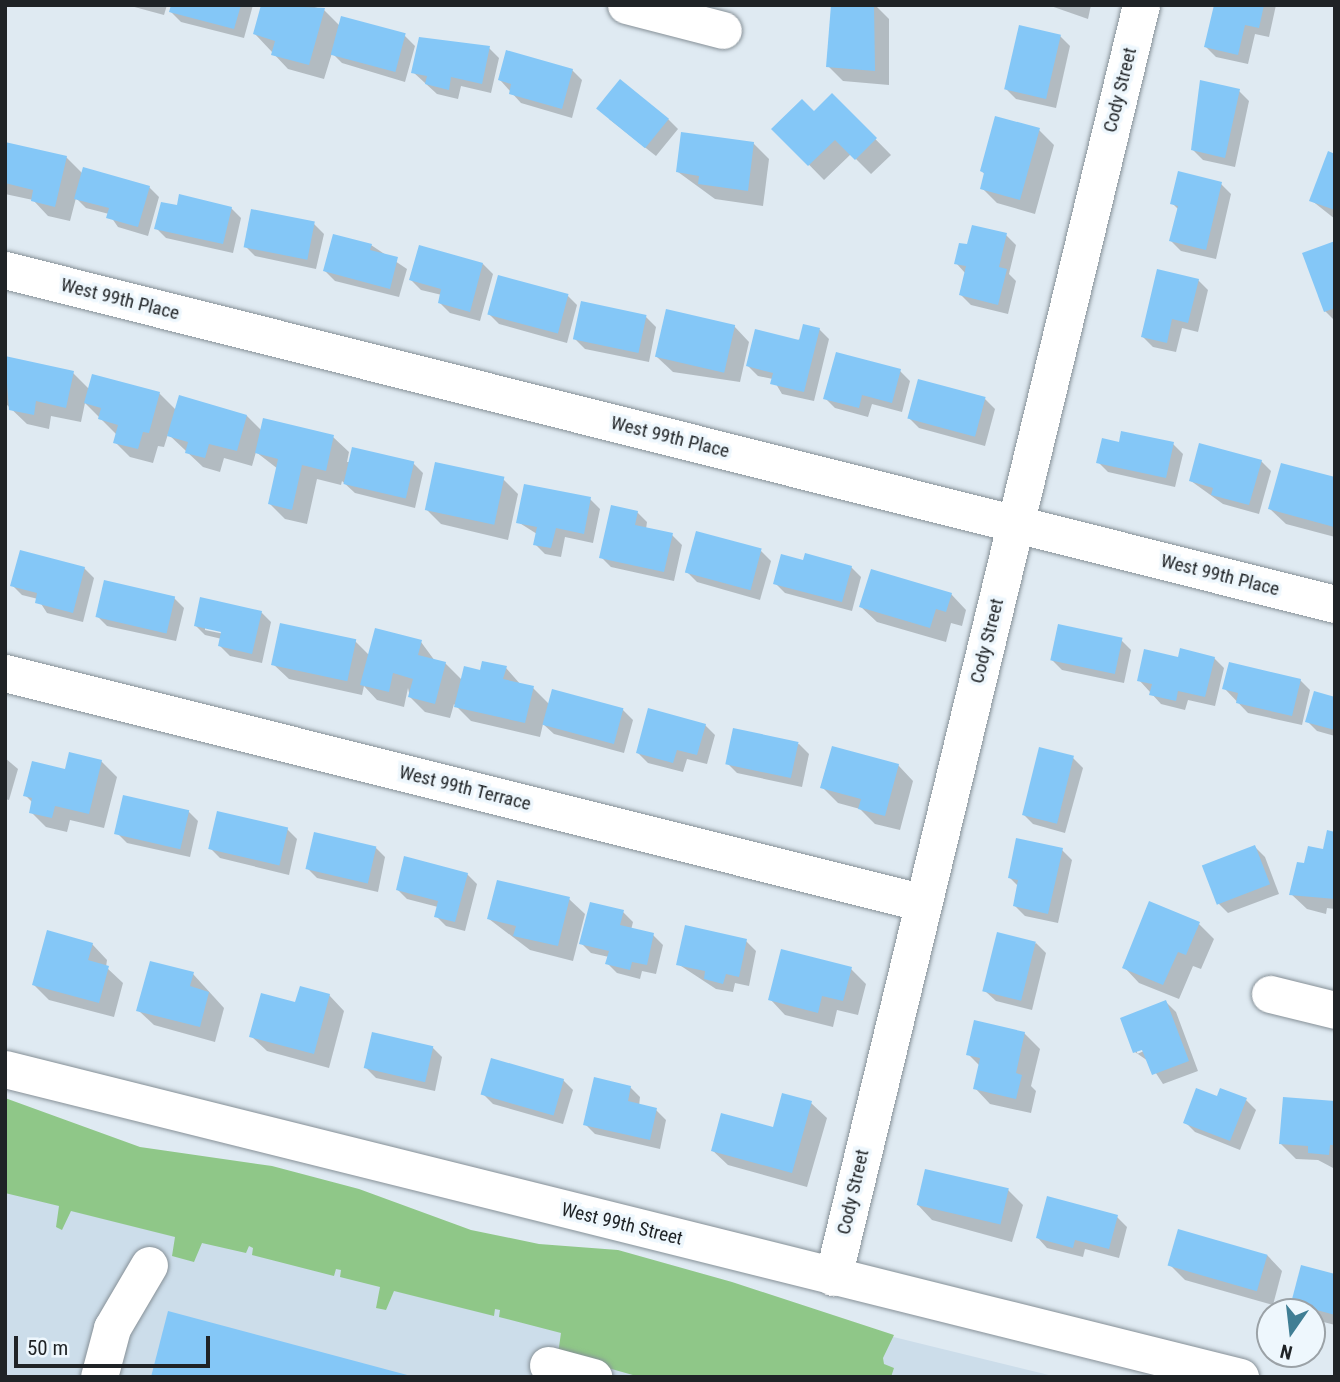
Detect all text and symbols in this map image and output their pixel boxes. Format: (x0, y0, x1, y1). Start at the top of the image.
street label: Cody Street (1098, 45, 1142, 135)
street label: West 99th Place (58, 273, 182, 325)
street label: West 99th Place (608, 411, 732, 463)
street label: West 99th Place (1158, 549, 1282, 601)
street label: Cody Street (965, 596, 1009, 686)
street label: West 99th Terrace (396, 761, 534, 815)
street label: Cody Street (832, 1147, 874, 1237)
street label: West 99th Street (559, 1198, 685, 1250)
north arrow (1256, 1298, 1326, 1368)
scale bar (18, 1322, 214, 1366)
text: 50 m (27, 1336, 68, 1360)
text: N (1278, 1339, 1295, 1364)

